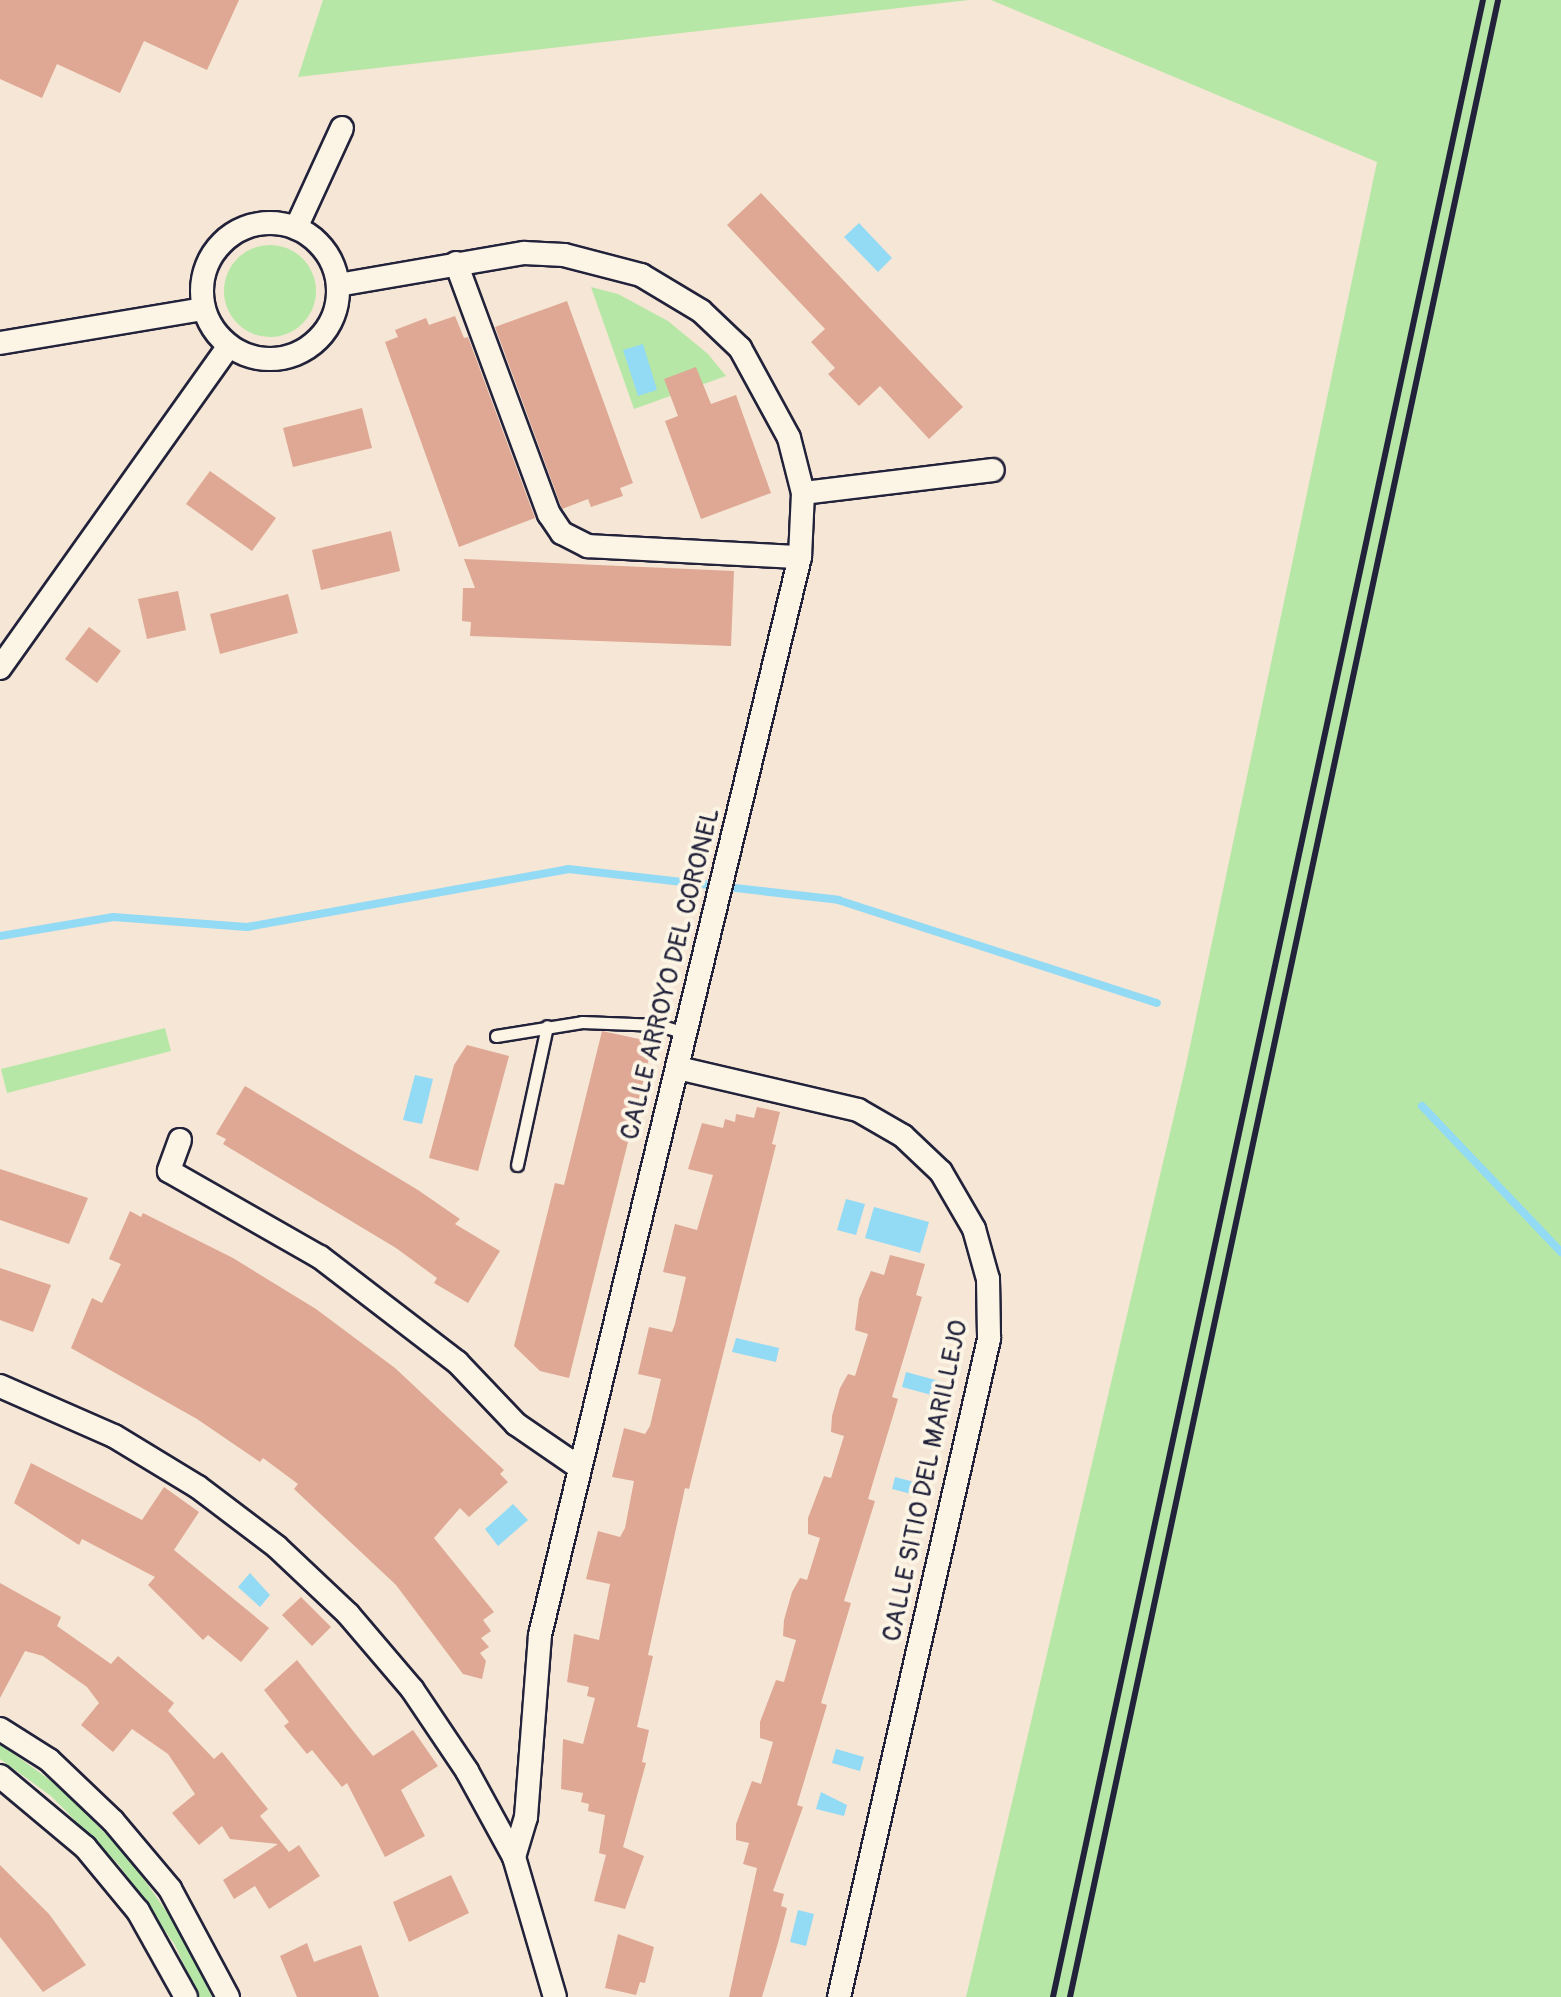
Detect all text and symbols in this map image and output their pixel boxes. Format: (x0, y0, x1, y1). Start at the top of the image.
street label: CALLE ARROYO DEL CORONEL (615, 805, 727, 1143)
street label: CALLE SITIO DEL MARILLEJO (877, 1317, 975, 1645)

